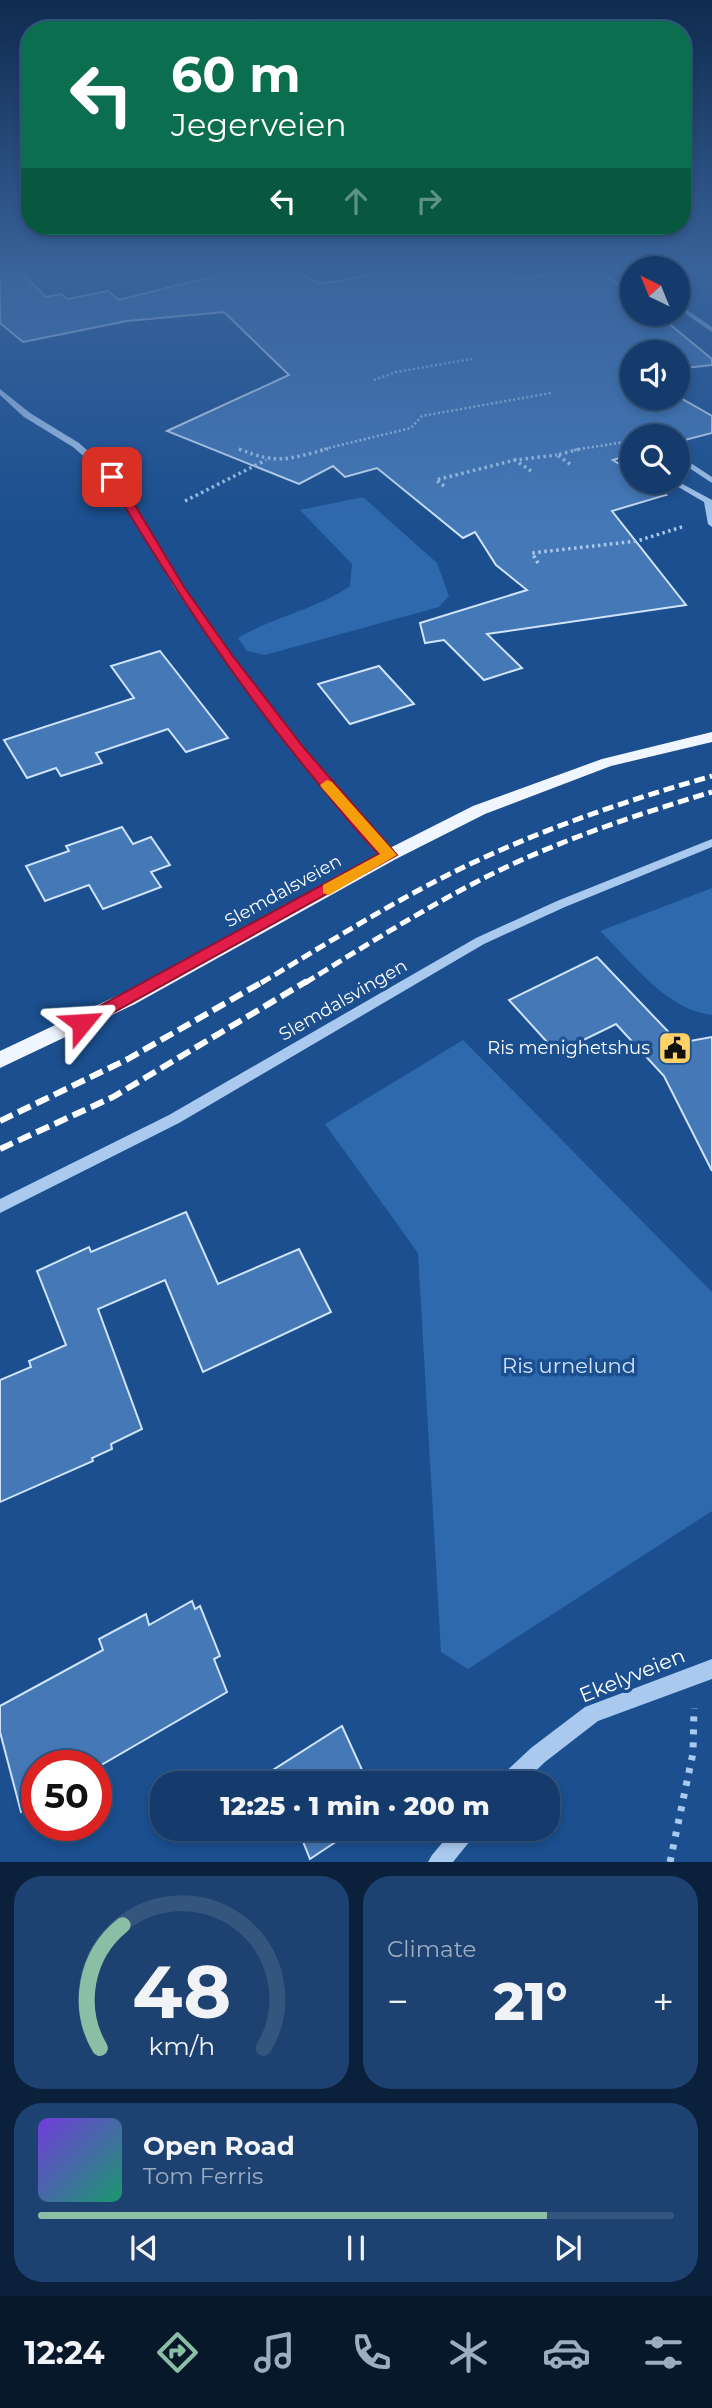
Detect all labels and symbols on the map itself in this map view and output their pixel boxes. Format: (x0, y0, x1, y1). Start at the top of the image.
north arrow (620, 256, 690, 326)
pin (82, 447, 142, 507)
street label: Slemdalsveien (221, 850, 345, 932)
street label: Slemdalsvingen (275, 954, 411, 1046)
position arrow (45, 986, 119, 1060)
public building icon: Ris menighetshus (656, 1029, 694, 1067)
place label: Ris menighetshus (487, 1037, 650, 1059)
park label: Ris urnelund (502, 1353, 636, 1378)
street label: Ekelyveien (575, 1642, 689, 1708)
speed limit sign: 50 (21, 1750, 112, 1841)

